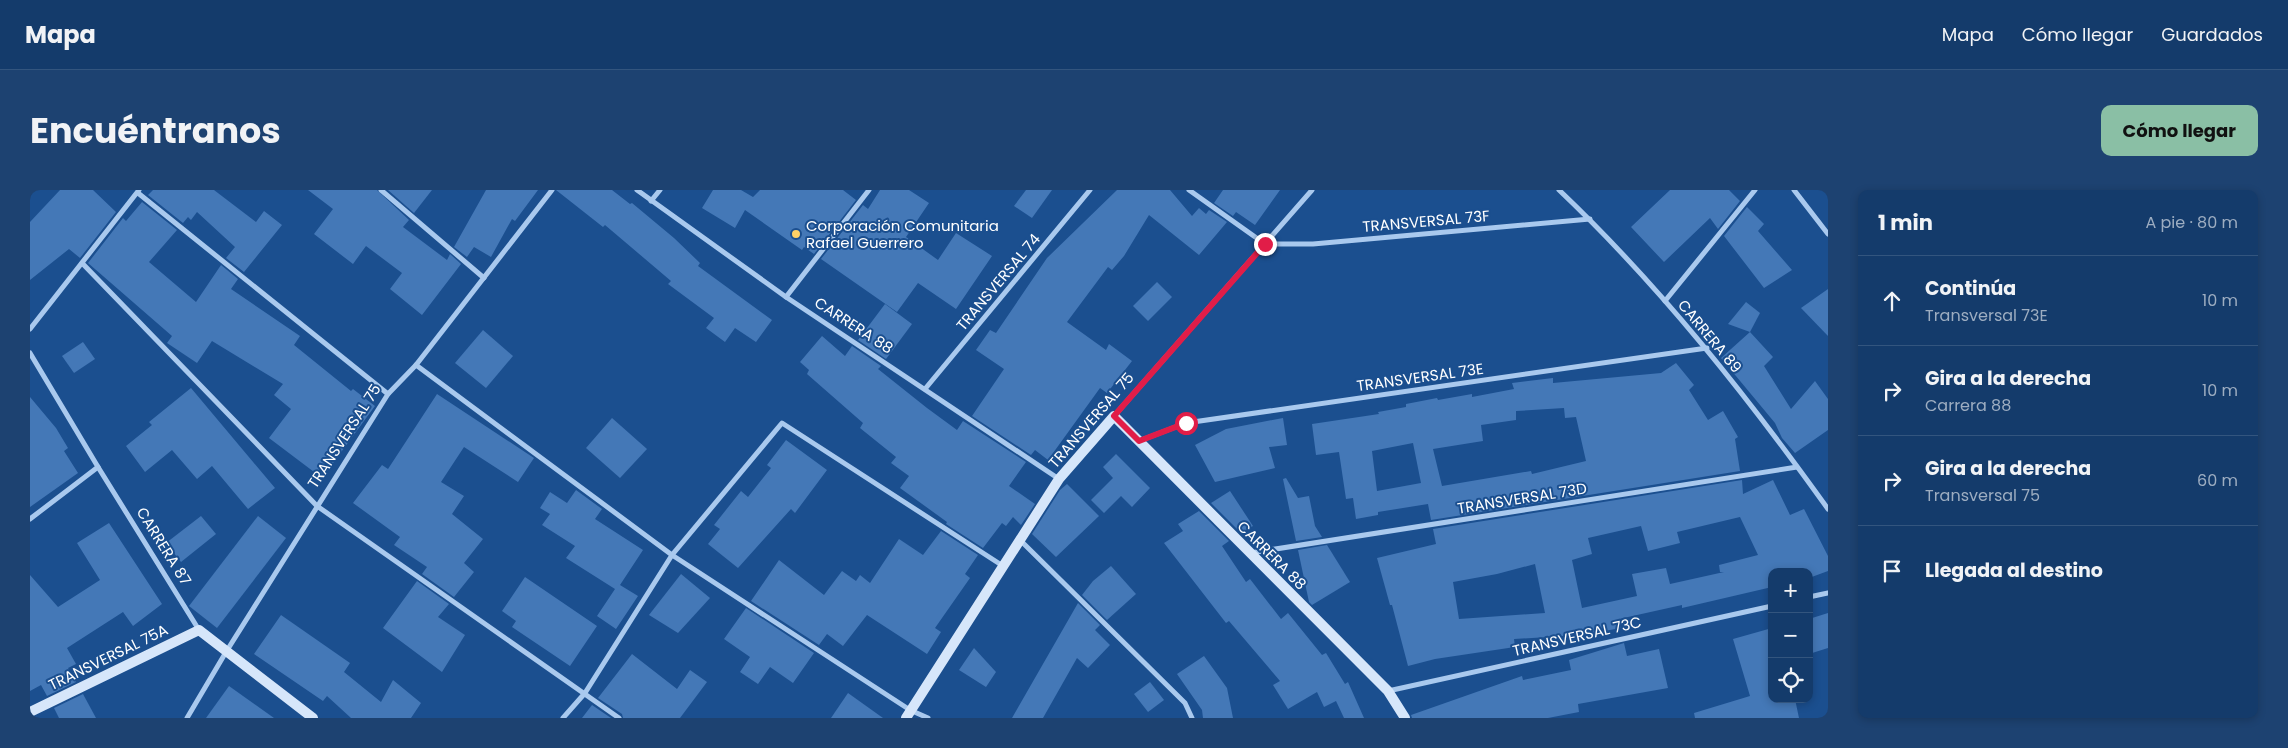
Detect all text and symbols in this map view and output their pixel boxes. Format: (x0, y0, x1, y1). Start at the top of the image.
text: Mapa (25, 18, 96, 51)
text: Mapa (1942, 22, 1994, 47)
text: Cómo llegar (2022, 22, 2133, 47)
text: Guardados (2161, 22, 2263, 47)
button: Cómo llegar (2101, 105, 2258, 156)
text: Encuéntranos (30, 106, 281, 155)
street label: TRANSVERSAL 73F (1362, 205, 1491, 237)
text: 1 min (1878, 208, 1933, 237)
text: A pie · 80 m (2145, 211, 2238, 234)
place label: Corporación Comunitaria Rafael Guerrero (806, 215, 999, 253)
marker: Corporación Comunitaria Rafael Guerrero (790, 228, 802, 240)
street label: TRANSVERSAL 74 (951, 229, 1045, 335)
route end (1254, 233, 1277, 256)
text: Continúa (1925, 275, 2016, 302)
icon: ahead (1878, 287, 1906, 315)
text: 10 m (2202, 289, 2238, 312)
street label: CARRERA 88 (811, 292, 897, 358)
street label: CARRERA 89 (1673, 295, 1747, 377)
text: Transversal 73E (1925, 304, 2048, 327)
street label: TRANSVERSAL 73E (1355, 358, 1485, 396)
text: Gira a la derecha (1925, 365, 2091, 392)
street label: TRANSVERSAL 75 (1043, 368, 1139, 472)
icon: right (1878, 377, 1906, 405)
text: 10 m (2202, 379, 2238, 402)
street label: TRANSVERSAL 75 (302, 380, 386, 492)
text: Carrera 88 (1925, 394, 2011, 417)
route start (1175, 412, 1198, 435)
text: Gira a la derecha (1925, 455, 2091, 482)
icon: right (1878, 467, 1906, 495)
text: 60 m (2197, 469, 2238, 492)
street label: TRANSVERSAL 73D (1456, 477, 1588, 519)
text: Transversal 75 (1925, 484, 2040, 507)
street label: CARRERA 87 (132, 503, 196, 589)
street label: CARRERA 88 (1233, 516, 1311, 594)
icon: arrive (1878, 557, 1906, 585)
text: Llegada al destino (1925, 557, 2103, 584)
map controls (1768, 568, 1813, 703)
button: + (1768, 568, 1813, 613)
street label: TRANSVERSAL 73C (1510, 611, 1644, 661)
button: − (1768, 613, 1813, 658)
street label: TRANSVERSAL 75A (45, 619, 171, 695)
button: locate (1768, 658, 1813, 703)

